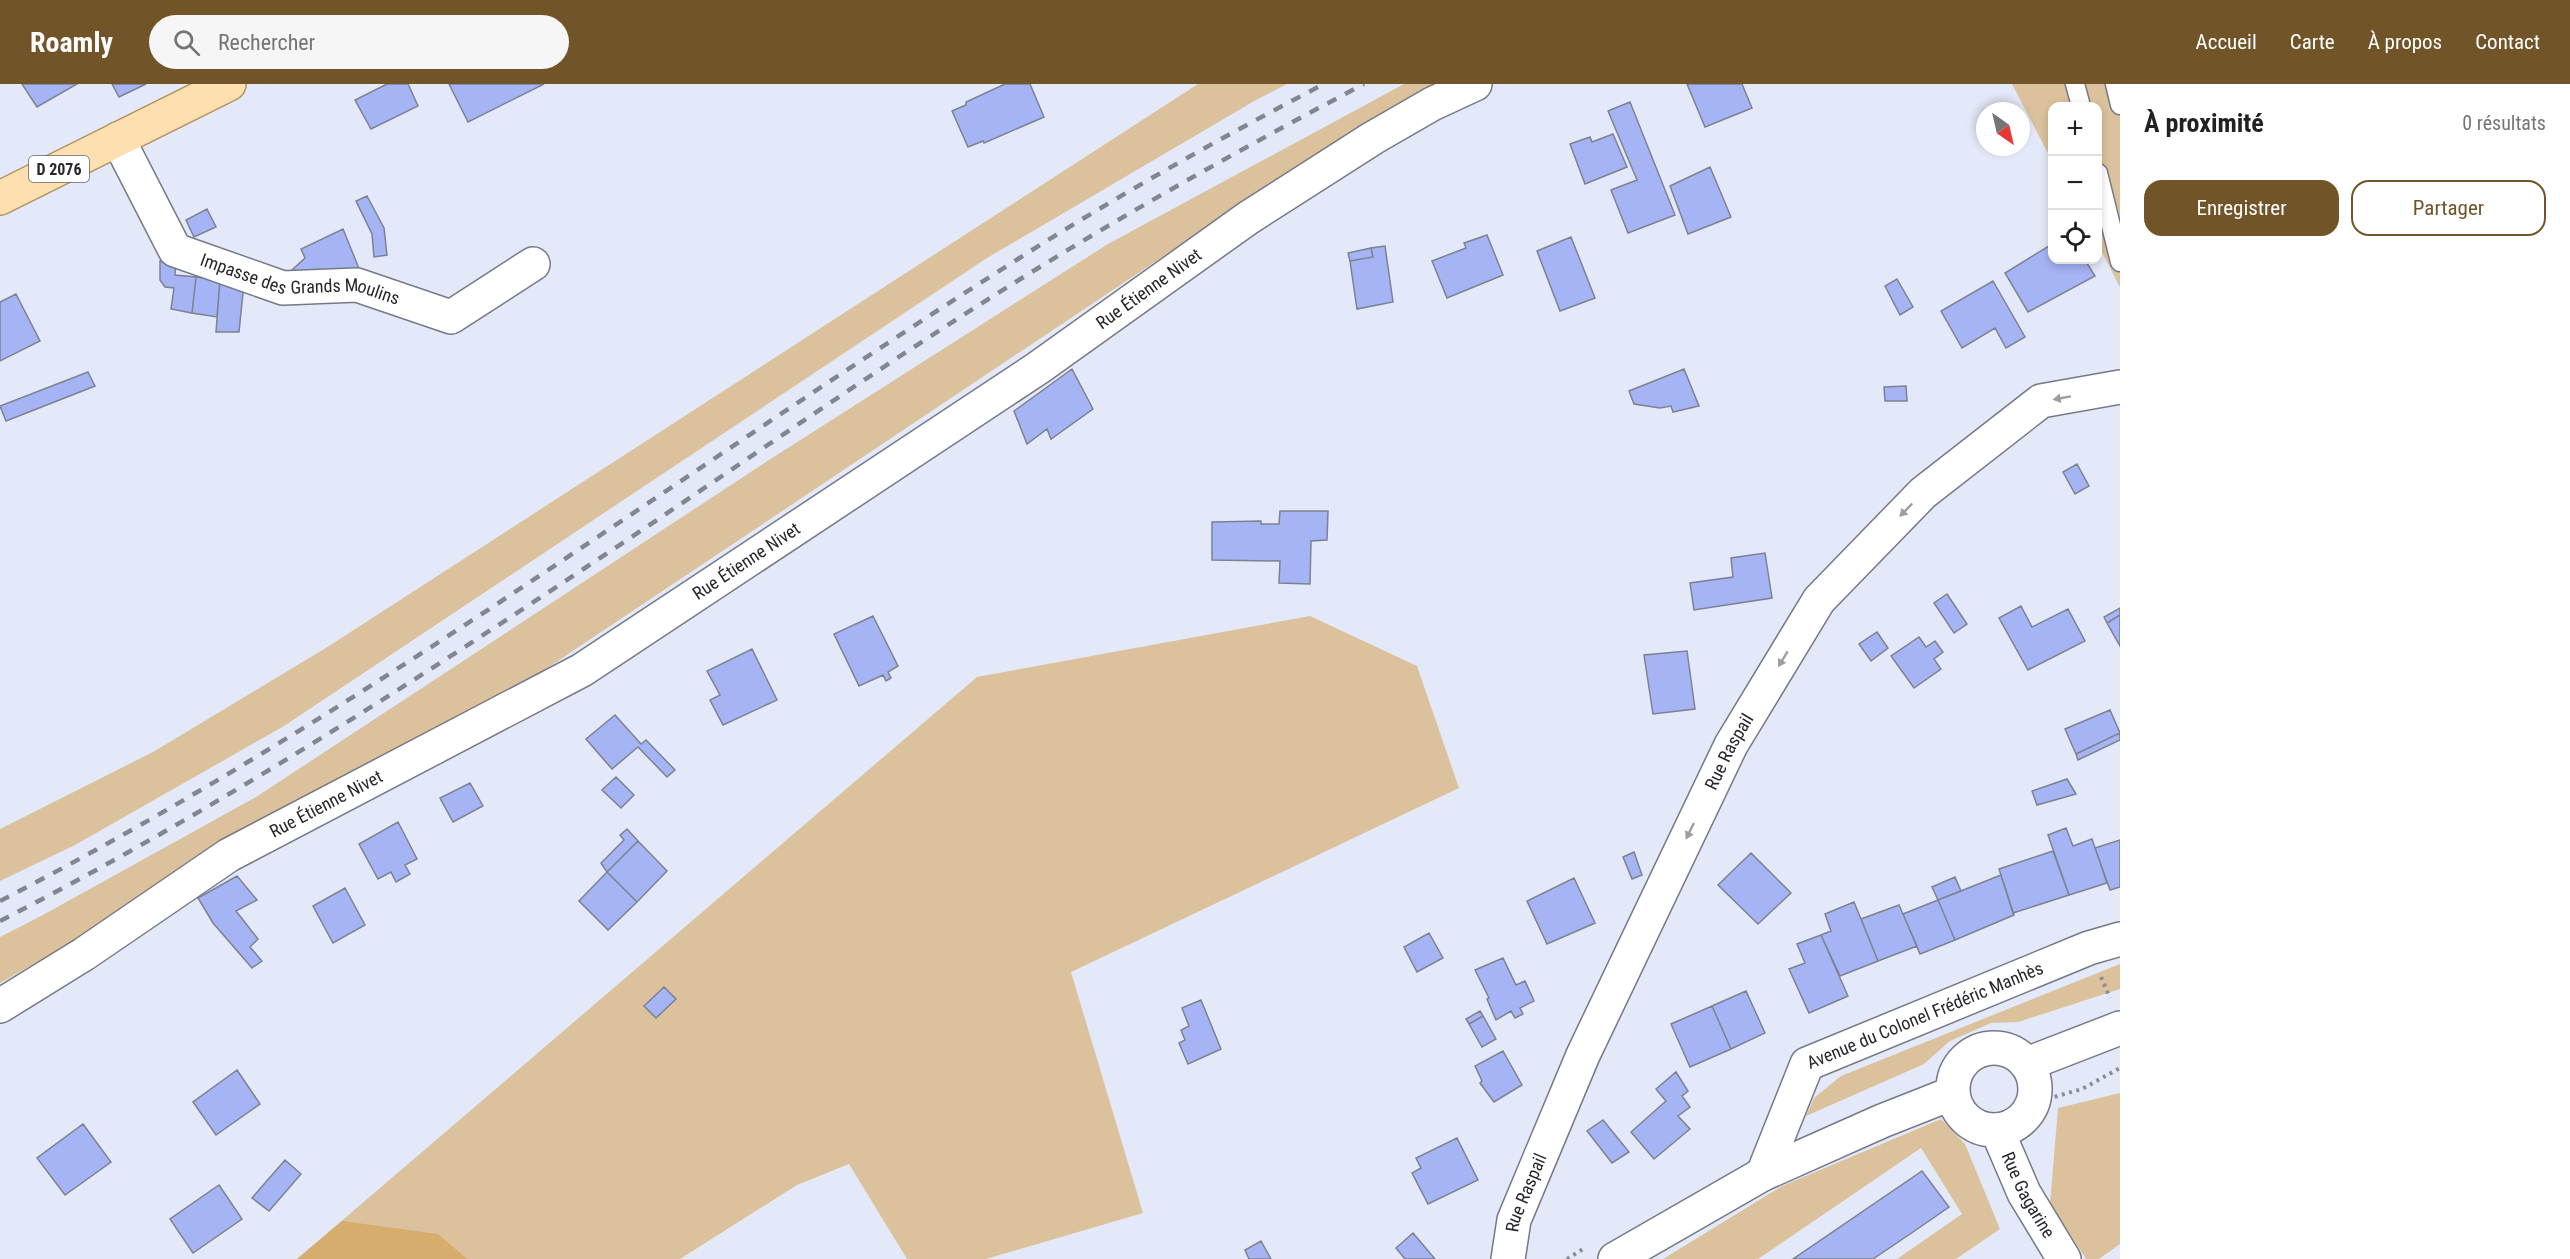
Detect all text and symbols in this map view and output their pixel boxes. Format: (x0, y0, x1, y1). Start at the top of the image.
search box (149, 15, 569, 69)
text: Roamly (30, 26, 113, 59)
icon: search (170, 26, 203, 59)
text: Rechercher (218, 30, 315, 55)
text: Accueil (2196, 30, 2257, 54)
text: Carte (2290, 30, 2335, 54)
text: À propos (2368, 30, 2442, 54)
text: Contact (2475, 30, 2540, 54)
north arrow (1976, 102, 2030, 156)
map controls (2048, 102, 2102, 264)
button: + (2048, 102, 2102, 156)
text: À proximité (2144, 108, 2264, 138)
text: 0 résultats (2462, 111, 2546, 135)
road number: D 2076 (29, 156, 89, 182)
button: − (2048, 156, 2102, 210)
button: Enregistrer (2144, 180, 2339, 236)
button: Partager (2351, 180, 2546, 236)
button: locate (2048, 210, 2102, 264)
street label: Rue Étienne Nivet (1092, 244, 1205, 333)
street label: Impasse des Grands Moulins (198, 249, 403, 309)
one-way arrow (2053, 393, 2072, 402)
one-way arrow (1900, 503, 1914, 517)
street label: Rue Étienne Nivet (688, 518, 804, 604)
one-way arrow (1777, 651, 1788, 667)
street label: Rue Raspail (1700, 710, 1758, 793)
street label: Rue Étienne Nivet (266, 765, 386, 842)
one-way arrow (1685, 822, 1694, 839)
street label: Avenue du Colonel Frédéric Manhès (1803, 957, 2046, 1073)
street label: Rue Gagarine (1998, 1148, 2060, 1242)
street label: Rue Raspail (1501, 1150, 1551, 1233)

